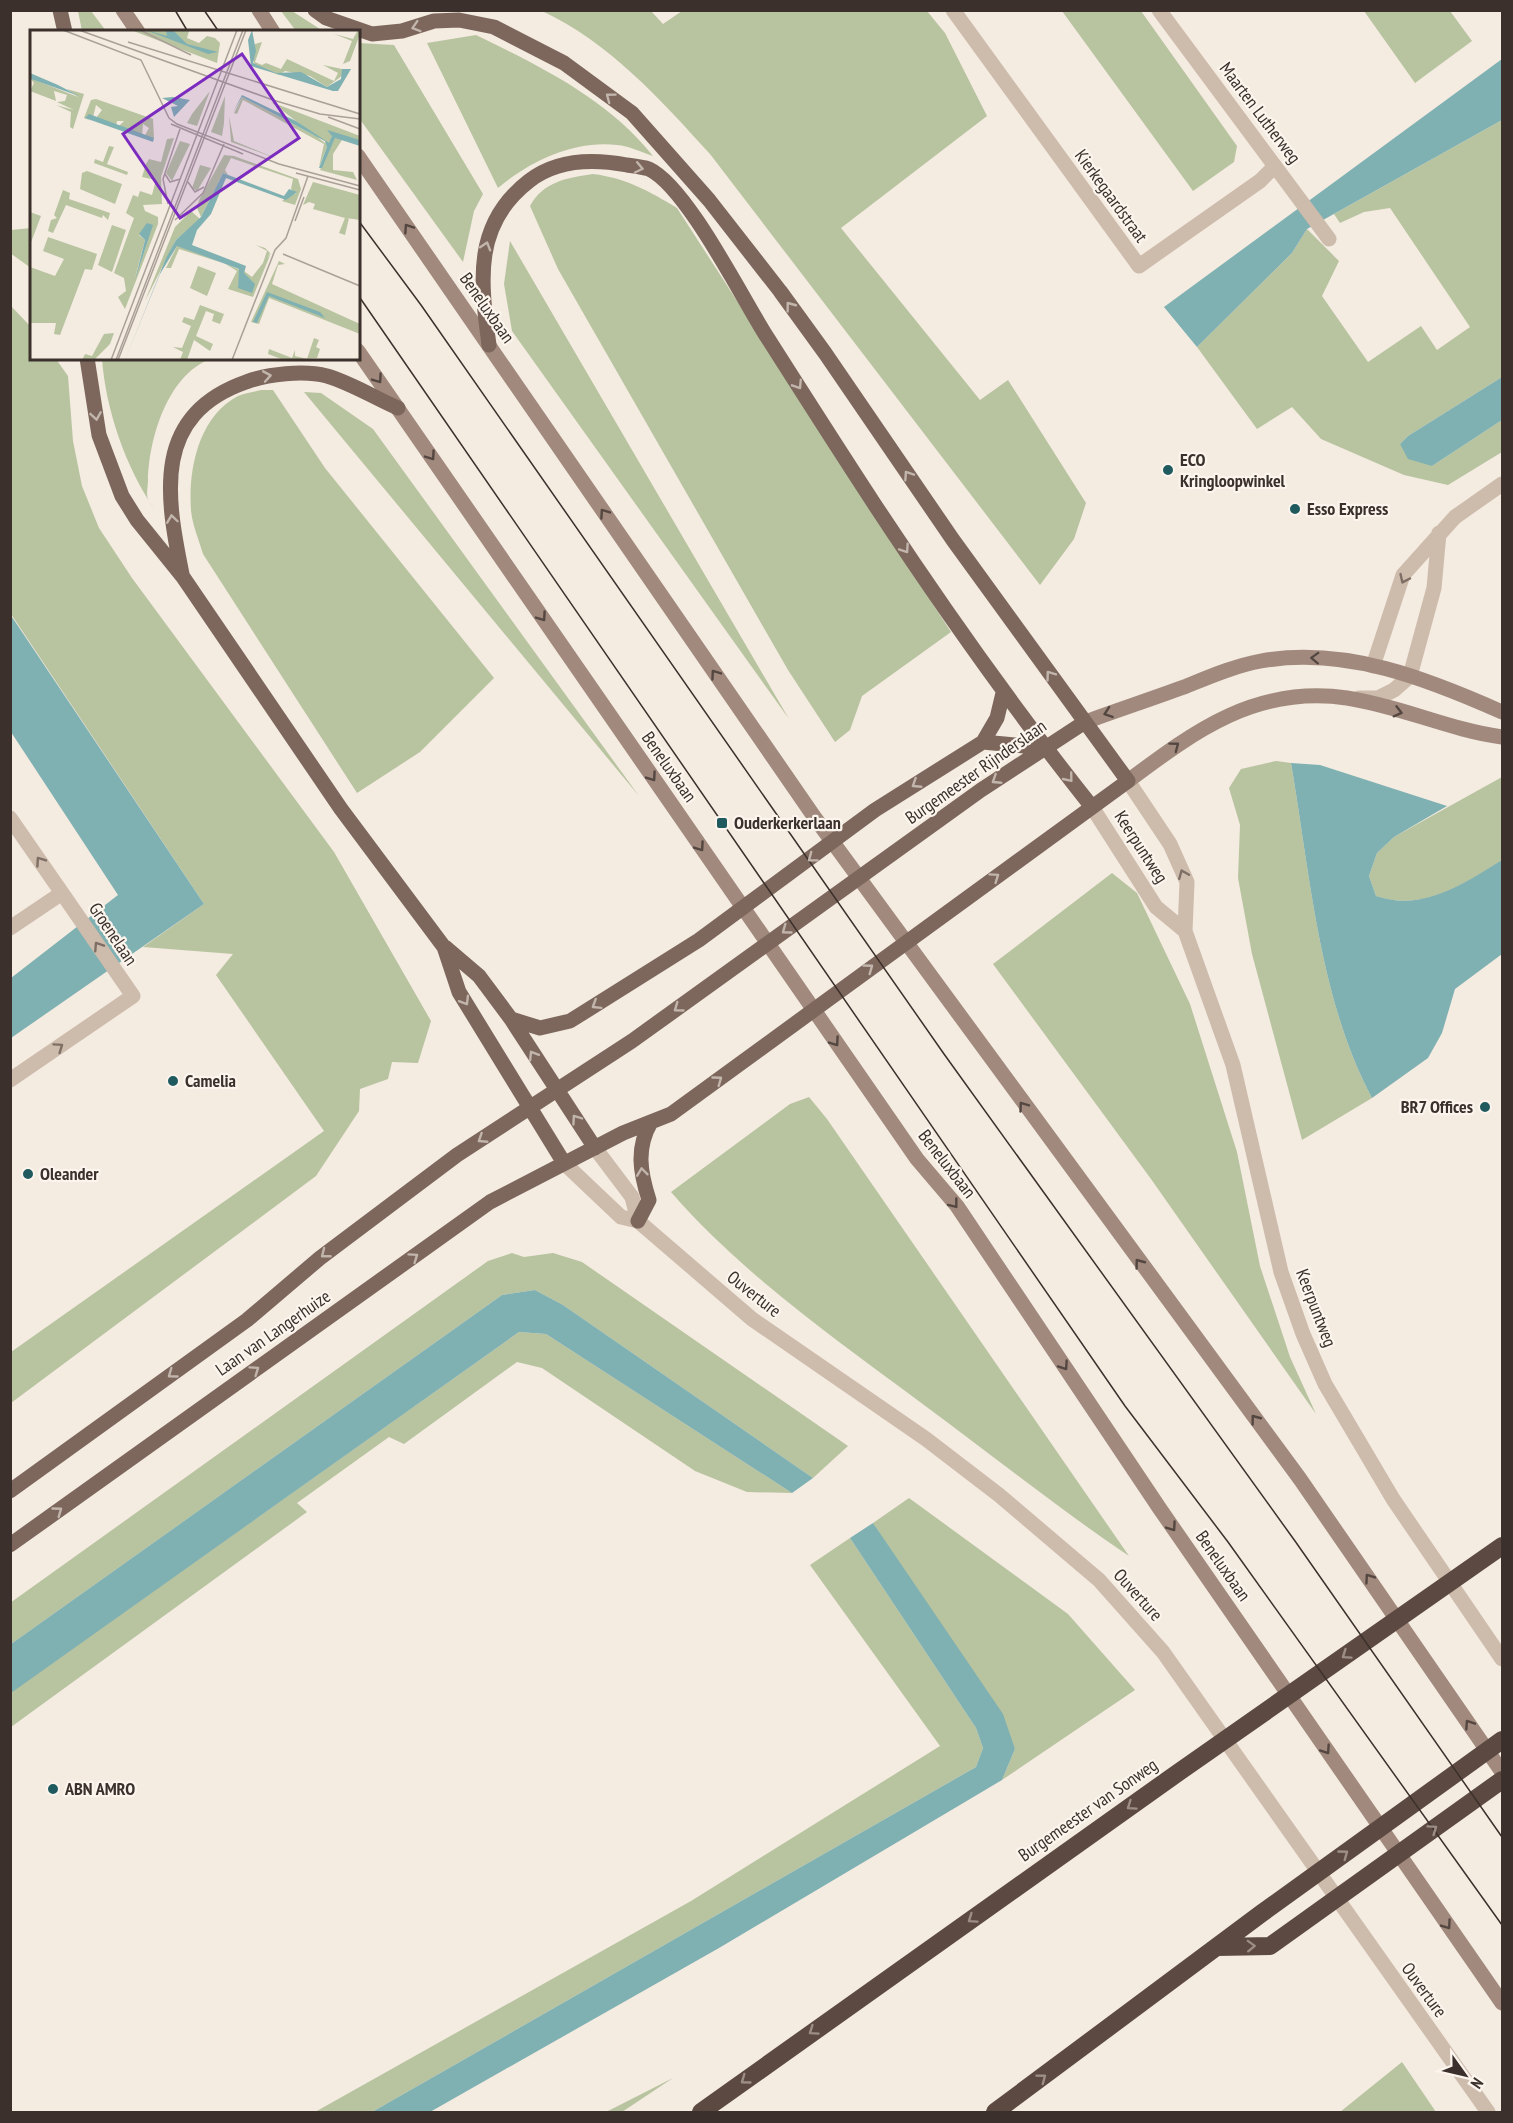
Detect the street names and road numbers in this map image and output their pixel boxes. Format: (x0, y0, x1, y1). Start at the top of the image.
street label: Maarten Lutherweg (1215, 57, 1306, 168)
street label: Kierkegaardstraat (1070, 145, 1153, 247)
street label: Beneluxbaan (455, 268, 520, 347)
street label: Burgemeester Rijnderslaan (901, 714, 1051, 829)
street label: Beneluxbaan (637, 727, 702, 806)
street label: Keerpuntweg (1109, 806, 1173, 887)
street label: Groenelaan (84, 898, 143, 970)
street label: Beneluxbaan (913, 1125, 981, 1203)
street label: Ouverture (723, 1265, 786, 1322)
street label: Keerpuntweg (1291, 1265, 1342, 1350)
street label: Laan van Langerhuize (211, 1284, 335, 1381)
street label: Beneluxbaan (1191, 1526, 1256, 1605)
street label: Ouverture (1109, 1564, 1168, 1626)
street label: Burgemeester van Sonweg (1014, 1753, 1162, 1866)
street label: Ouverture (1397, 1958, 1452, 2022)

